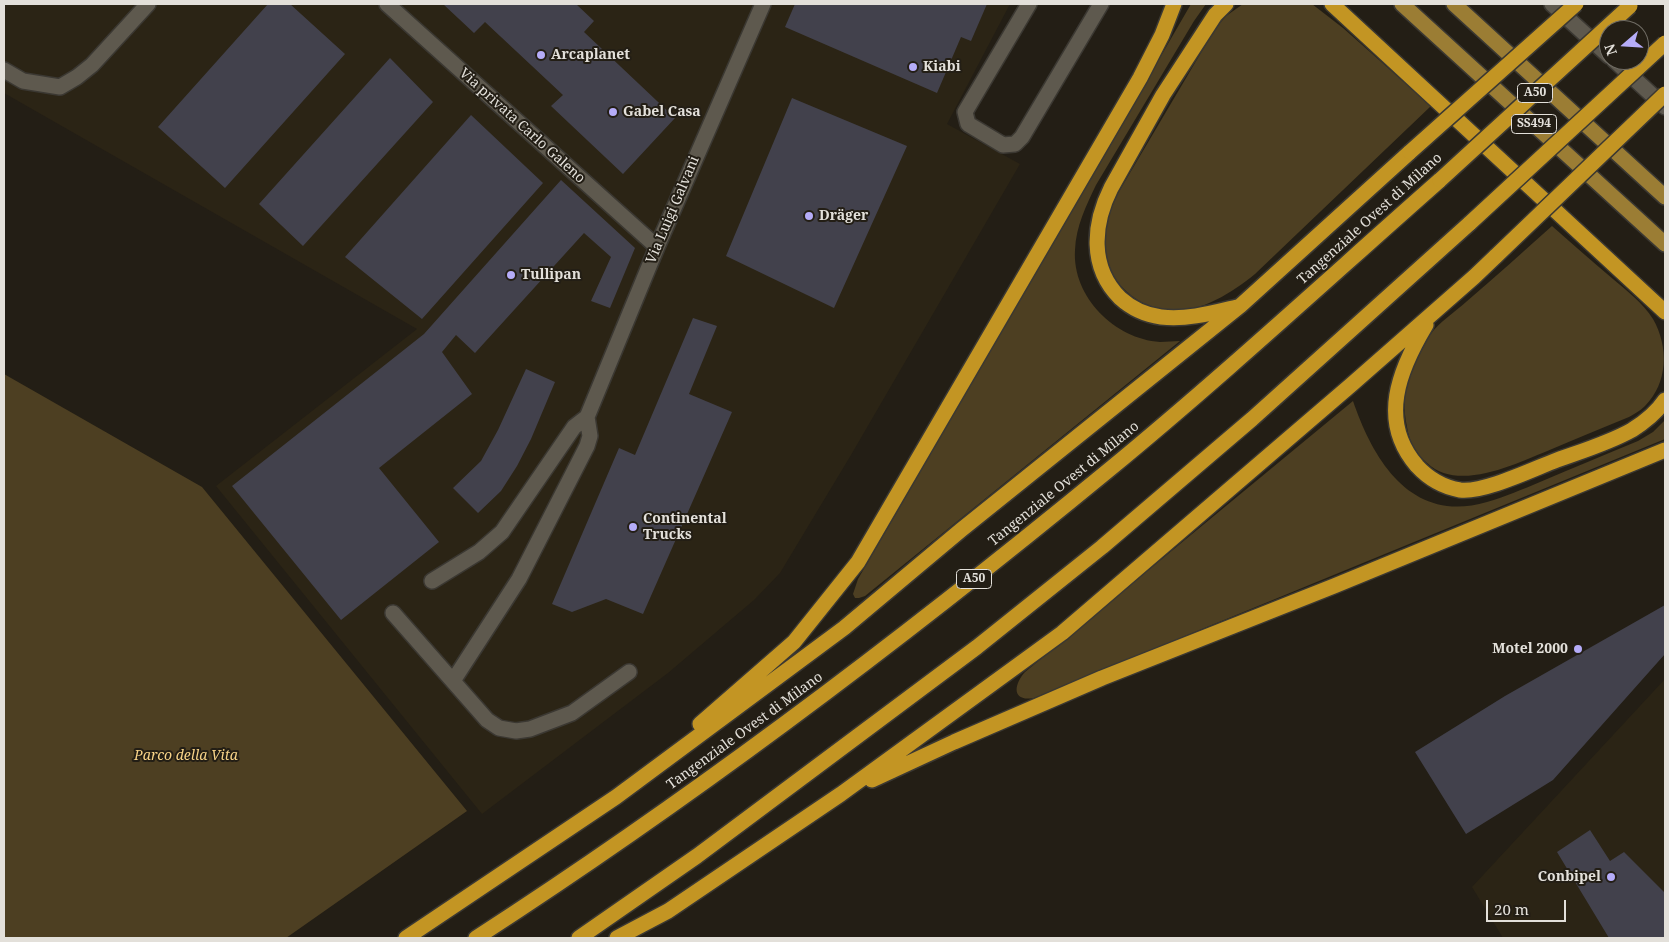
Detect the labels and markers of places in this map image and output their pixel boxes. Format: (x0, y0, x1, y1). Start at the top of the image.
place label: Arcaplanet (551, 47, 630, 63)
marker: Arcaplanet (535, 49, 547, 61)
place label: Kiabi (923, 59, 961, 75)
marker: Kiabi (907, 61, 919, 73)
place label: Gabel Casa (623, 104, 701, 120)
marker: Gabel Casa (607, 106, 619, 118)
place label: Dräger (819, 208, 868, 224)
marker: Dräger (803, 210, 815, 222)
place label: Tullipan (521, 267, 581, 283)
marker: Tullipan (505, 269, 517, 281)
place label: Continental Trucks (643, 511, 727, 544)
marker: Continental Trucks (627, 521, 639, 533)
place label: Motel 2000 (1492, 641, 1568, 657)
marker: Motel 2000 (1572, 643, 1584, 655)
place label: Conbipel (1538, 869, 1601, 885)
marker: Conbipel (1605, 871, 1617, 883)

